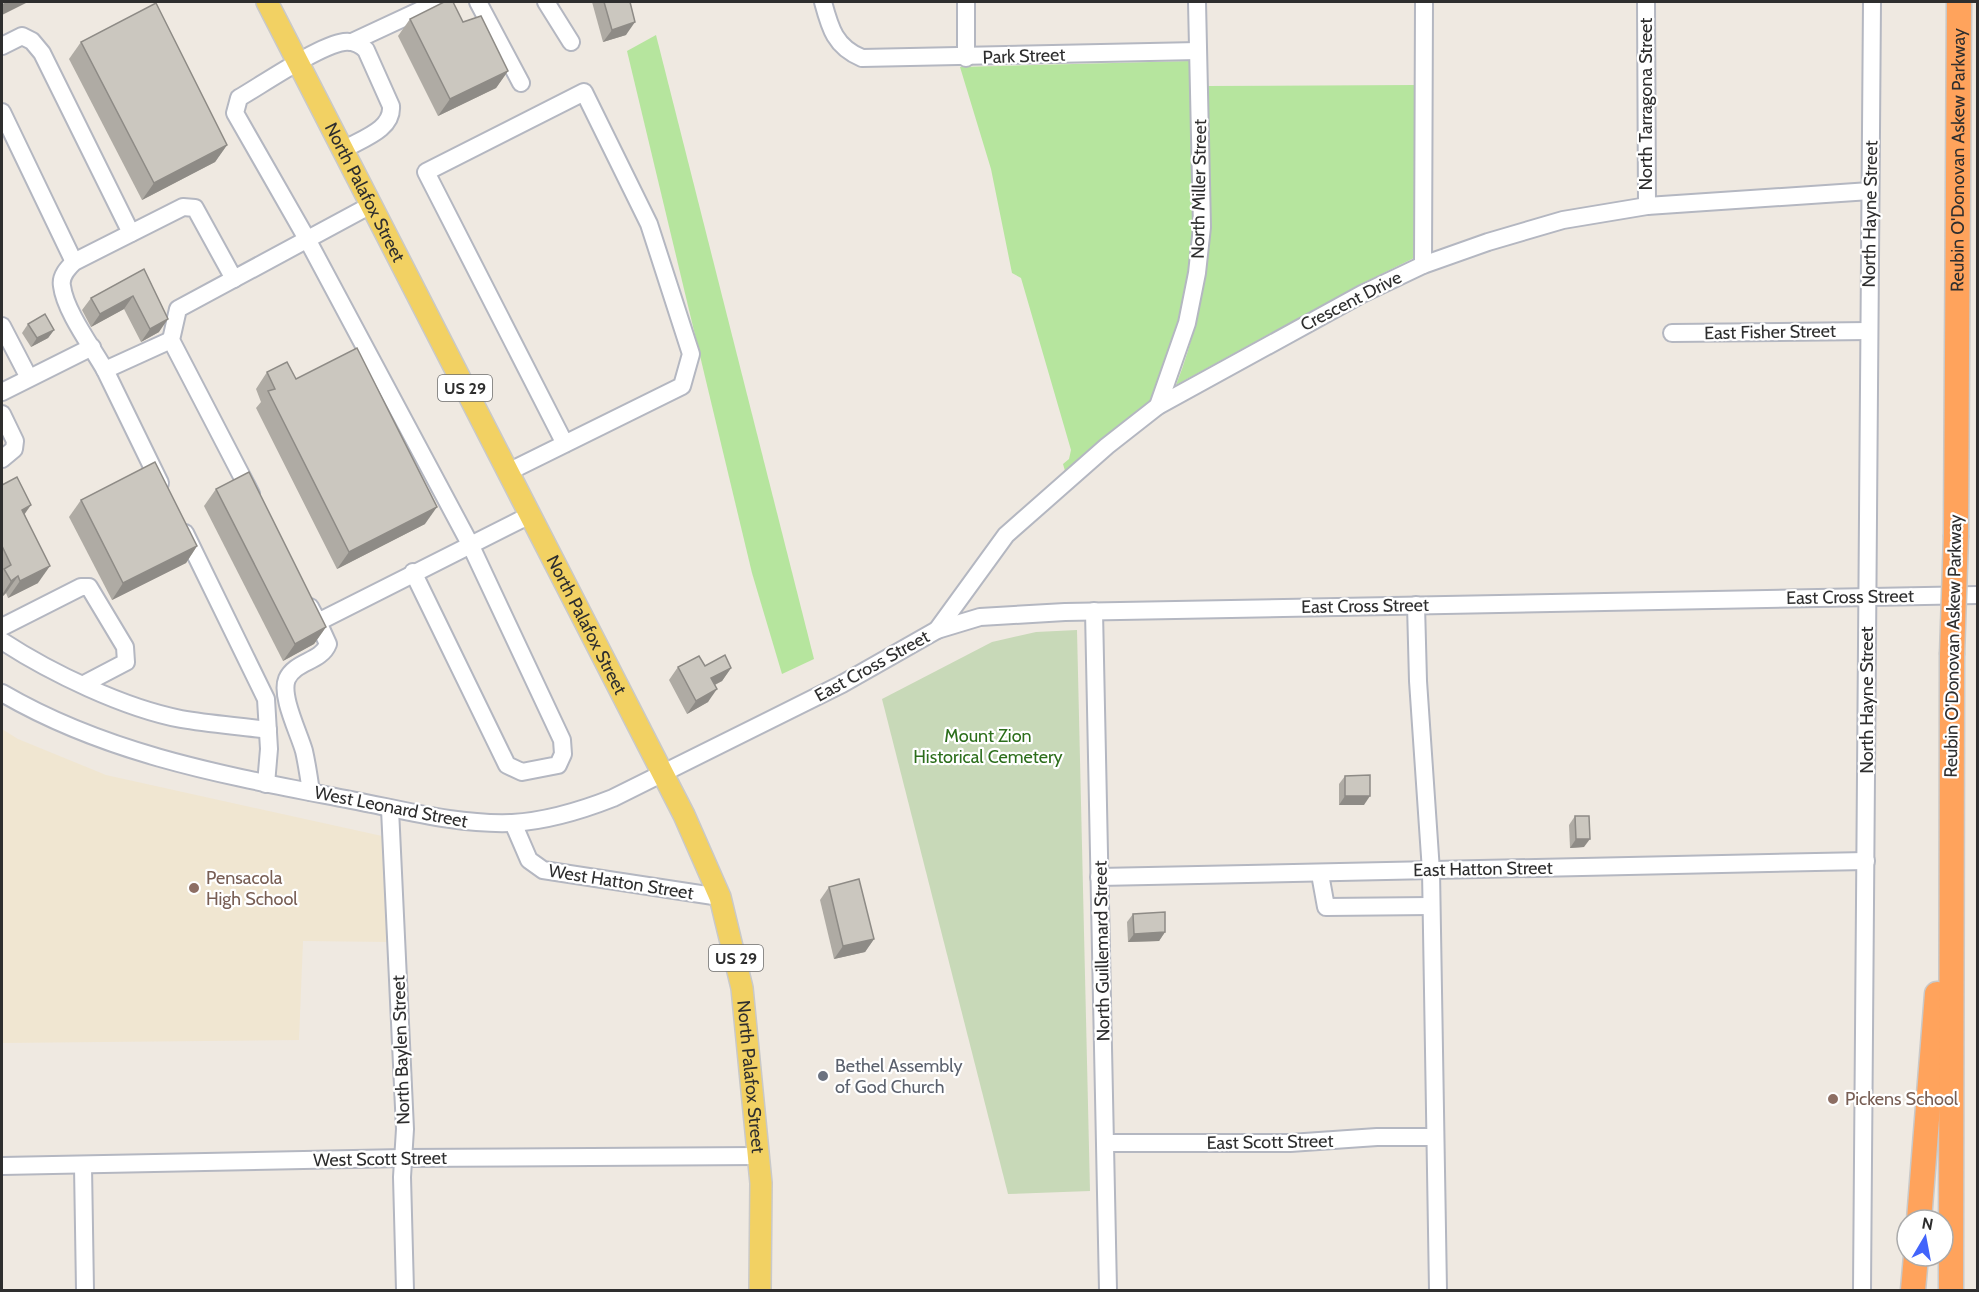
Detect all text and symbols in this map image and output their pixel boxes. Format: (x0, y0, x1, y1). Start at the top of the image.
street label: North Tarragona Street (1635, 18, 1657, 190)
street label: Reubin O'Donovan Askew Parkway (1946, 28, 1970, 292)
street label: Park Street (982, 44, 1066, 68)
street label: North Palafox Street (320, 119, 410, 266)
street label: North Miller Street (1187, 119, 1211, 259)
street label: North Hayne Street (1858, 140, 1882, 288)
street label: Crescent Drive (1297, 266, 1405, 336)
street label: East Fisher Street (1704, 320, 1836, 344)
road number: US 29 (438, 375, 492, 401)
street label: Reubin O'Donovan Askew Parkway (1940, 514, 1966, 778)
street label: North Palafox Street (542, 551, 631, 698)
street label: East Cross Street (1786, 585, 1914, 609)
street label: East Cross Street (1301, 594, 1429, 618)
street label: East Cross Street (811, 625, 933, 707)
street label: North Hayne Street (1856, 626, 1878, 774)
park label: Mount Zion Historical Cemetery (913, 725, 1063, 768)
street label: West Leonard Street (313, 781, 469, 833)
street label: East Hatton Street (1413, 857, 1553, 881)
street label: West Hatton Street (547, 860, 695, 904)
street label: North Guillemard Street (1089, 860, 1115, 1042)
place label: Pensacola High School (206, 867, 298, 910)
marker: Pensacola High School (187, 881, 201, 895)
road number: US 29 (709, 945, 763, 971)
street label: North Baylen Street (387, 975, 415, 1125)
street label: North Palafox Street (732, 999, 769, 1154)
place label: Bethel Assembly of God Church (835, 1055, 963, 1098)
marker: Bethel Assembly of God Church (816, 1069, 830, 1083)
place label: Pickens School (1845, 1088, 1959, 1110)
marker: Pickens School (1826, 1092, 1840, 1106)
street label: East Scott Street (1206, 1130, 1334, 1154)
street label: West Scott Street (313, 1147, 447, 1171)
north arrow (1895, 1208, 1955, 1268)
text: N (1920, 1213, 1935, 1234)

